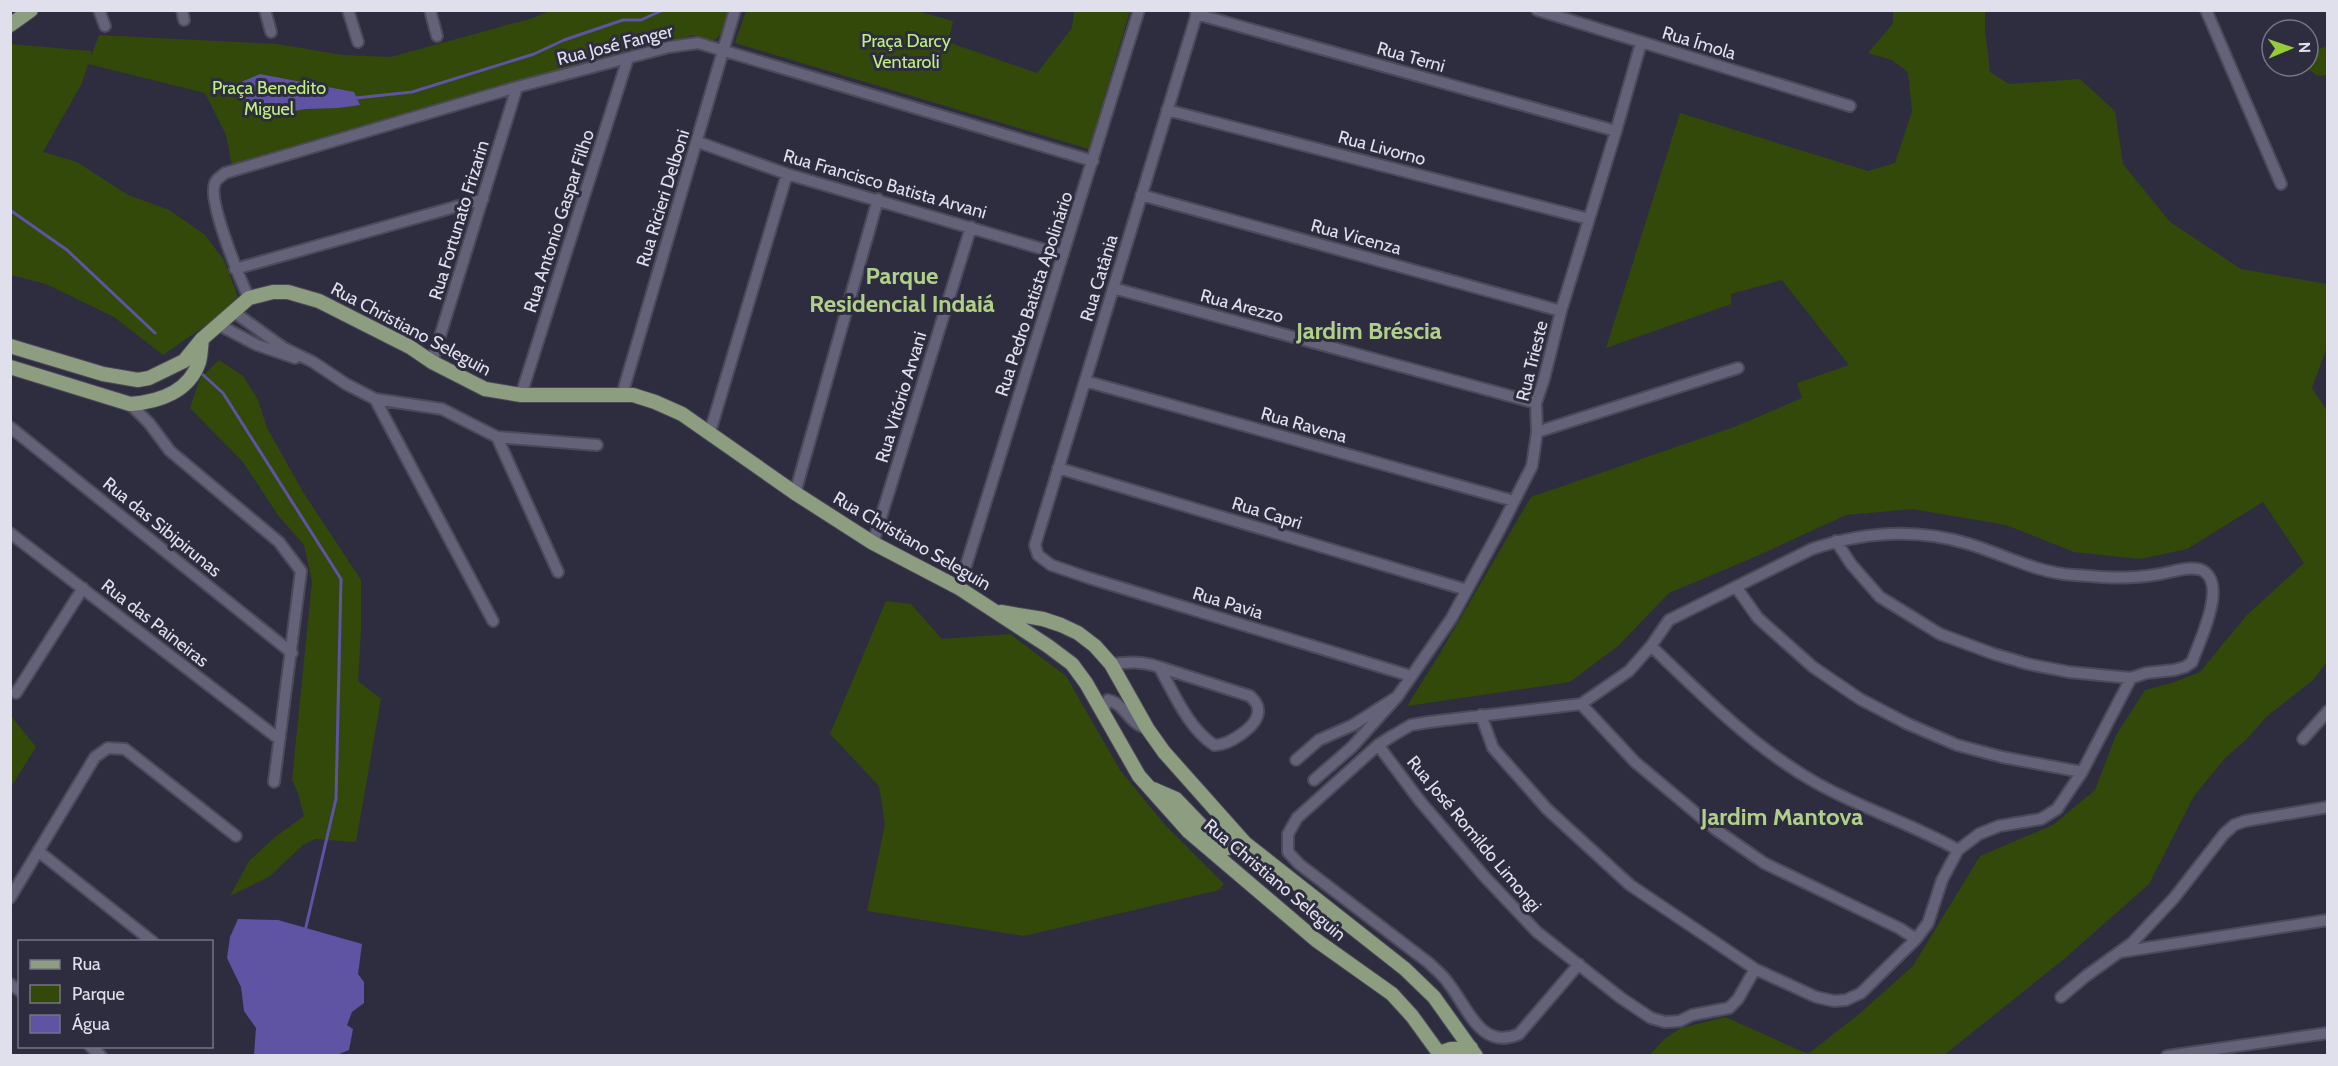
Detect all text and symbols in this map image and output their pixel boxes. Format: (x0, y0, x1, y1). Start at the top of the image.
north arrow (2260, 18, 2320, 78)
street label: Rua José Fanger (555, 20, 676, 70)
street label: Rua Ímola (1660, 21, 1739, 65)
park label: Praça Darcy Ventaroli (861, 30, 951, 73)
street label: Rua Terni (1374, 37, 1448, 77)
text: N (2295, 42, 2314, 53)
park label: Praça Benedito Miguel (212, 77, 326, 120)
street label: Rua Livorno (1336, 126, 1428, 170)
street label: Rua Antonio Gaspar Filho (519, 127, 599, 315)
street label: Rua Ricieri Delboni (632, 127, 694, 269)
street label: Rua Fortunato Frizarin (424, 138, 494, 302)
street label: Rua Francisco Batista Arvani (781, 144, 989, 224)
street label: Rua Pedro Batista Apolinário (990, 189, 1078, 399)
street label: Rua Vicenza (1308, 214, 1404, 260)
street label: Rua Catânia (1075, 232, 1123, 324)
district label: Parque Residencial Indaiá (809, 261, 995, 318)
street label: Rua Christiano Seleguin (327, 277, 495, 381)
street label: Rua Arezzo (1198, 284, 1286, 328)
district label: Jardim Bréscia (1295, 316, 1442, 345)
street label: Rua Trieste (1511, 318, 1553, 404)
street label: Rua Vitório Arvani (871, 329, 931, 465)
street label: Rua Ravena (1258, 402, 1350, 448)
street label: Rua das Sibipirunas (98, 472, 226, 582)
street label: Rua Christiano Seleguin (829, 487, 995, 595)
street label: Rua Capri (1229, 492, 1305, 534)
street label: Rua das Paineiras (97, 574, 213, 672)
street label: Rua Pavia (1190, 582, 1266, 624)
street label: Rua José Romildo Limongi (1402, 751, 1546, 917)
district label: Jardim Mantova (1700, 802, 1863, 831)
street label: Rua Christiano Seleguin (1200, 814, 1350, 946)
legend (18, 940, 213, 1048)
text: Rua (72, 953, 101, 975)
text: Parque (72, 983, 125, 1005)
text: Água (72, 1013, 110, 1035)

